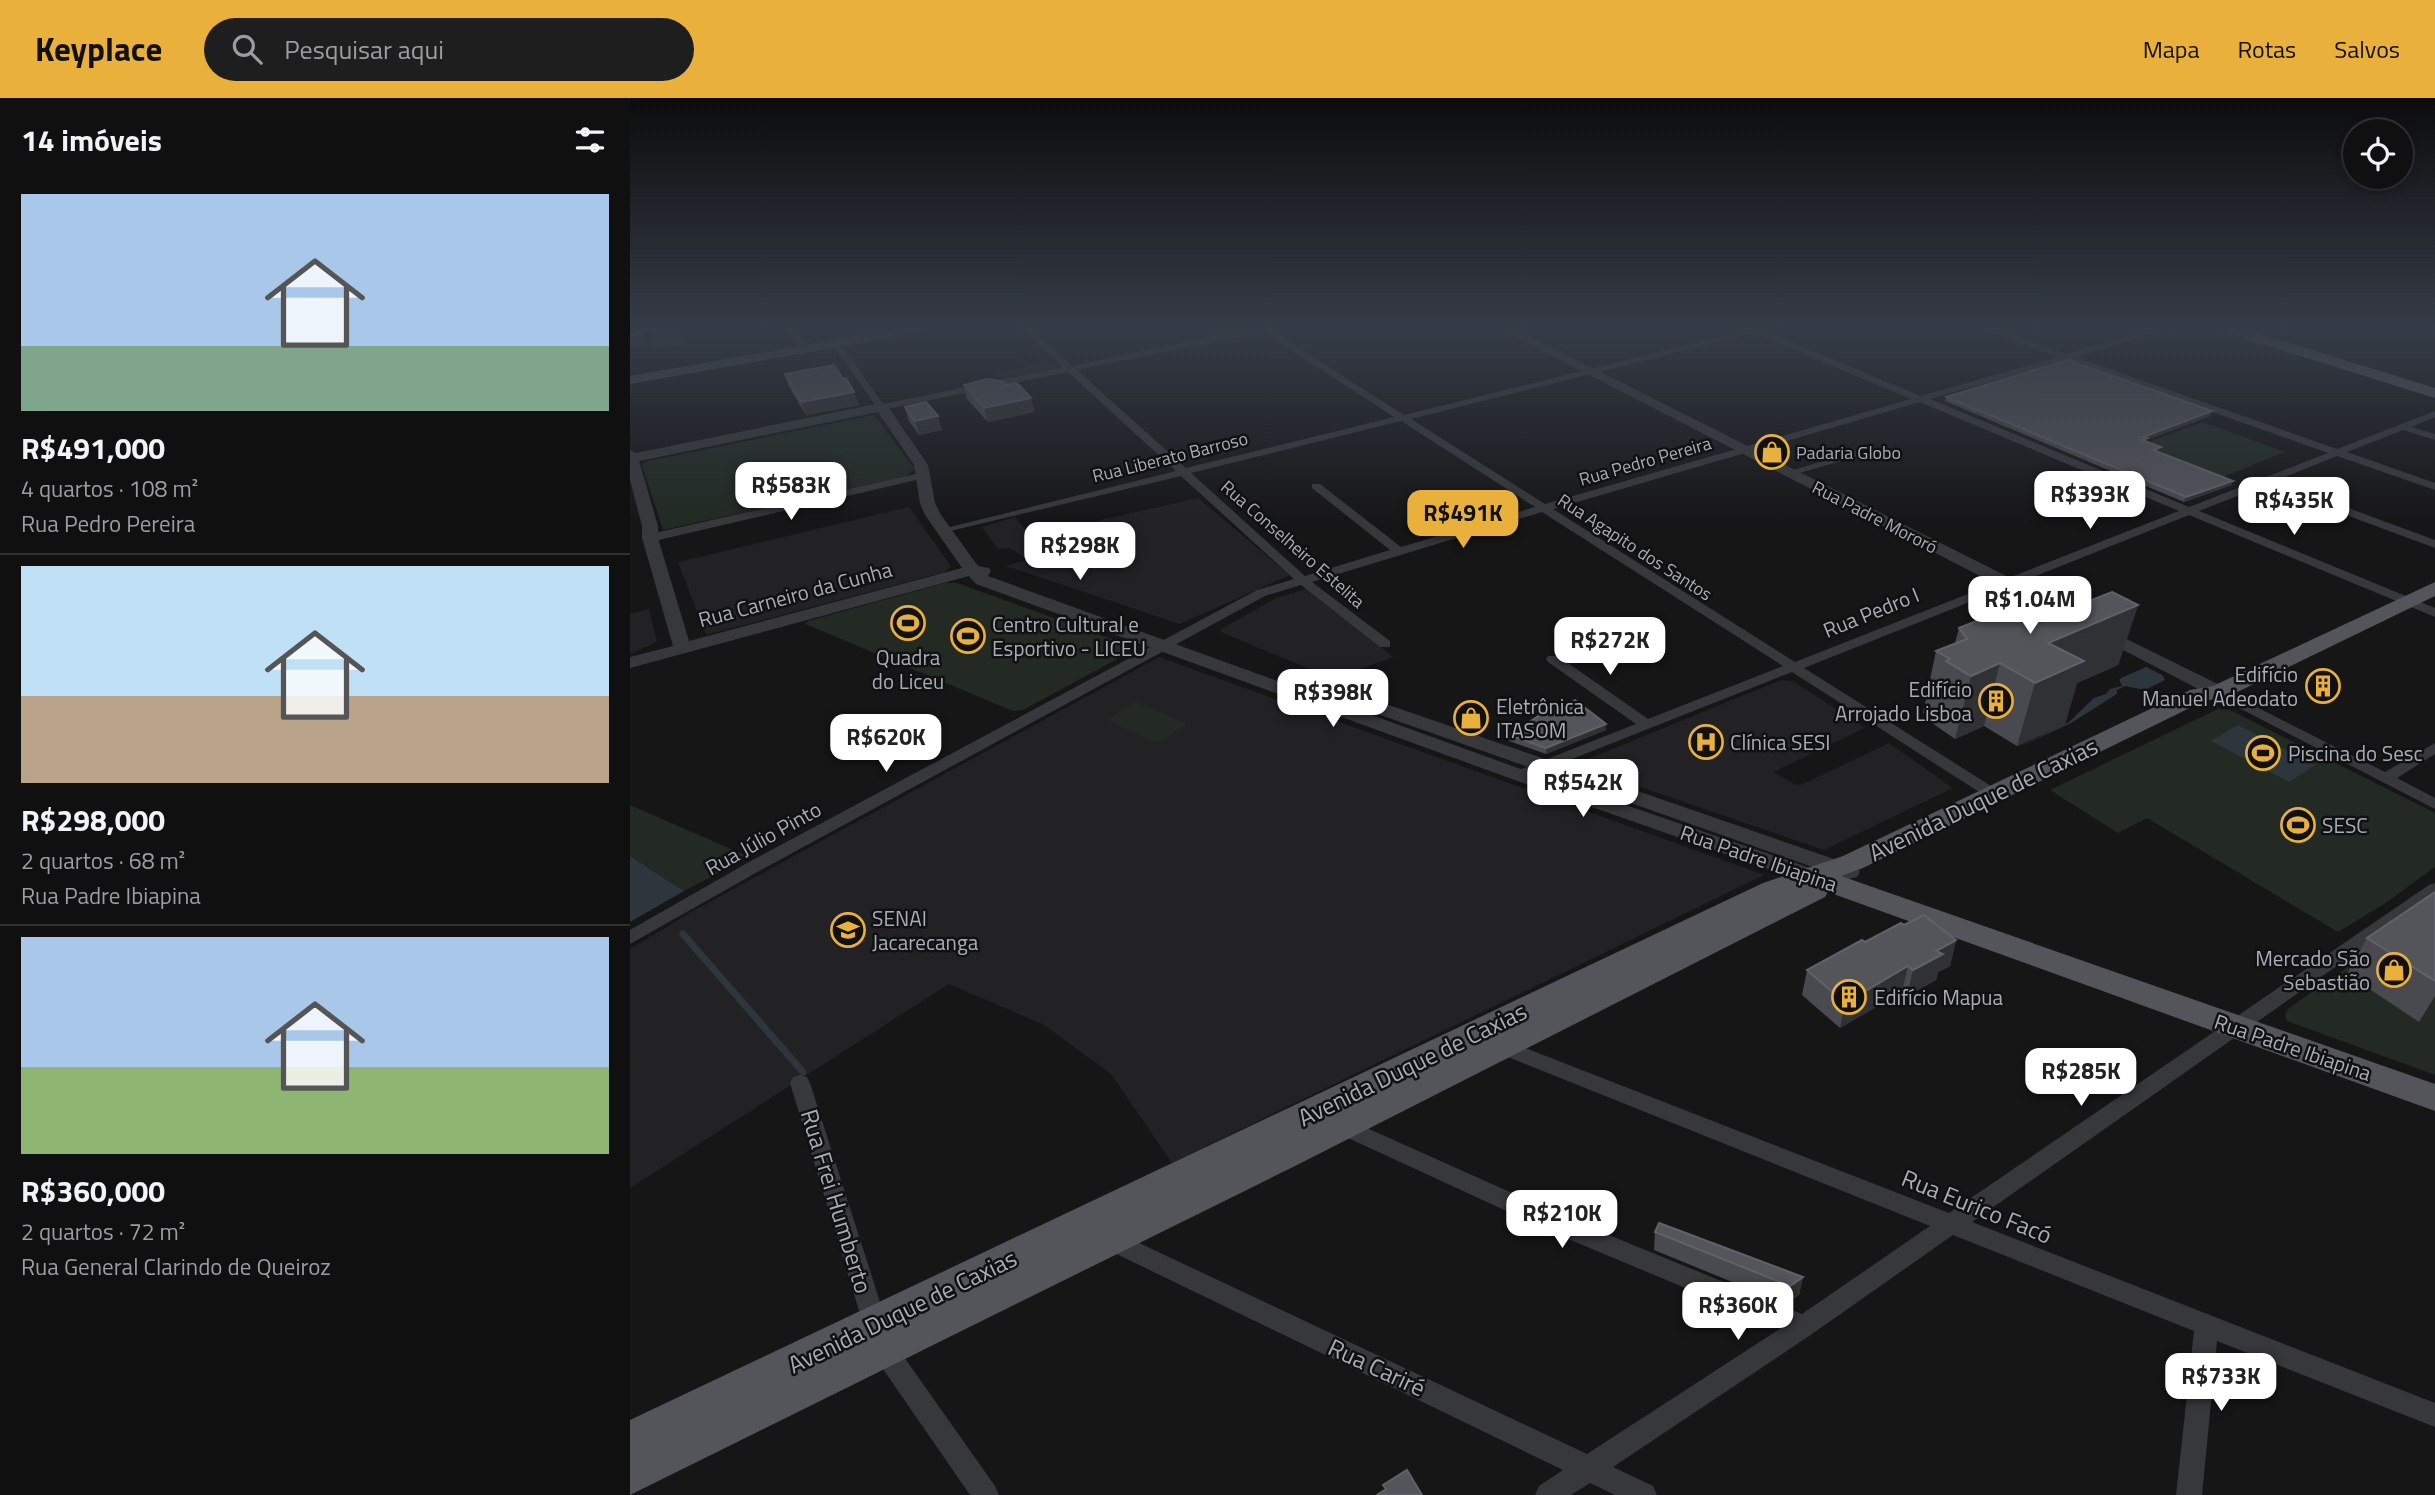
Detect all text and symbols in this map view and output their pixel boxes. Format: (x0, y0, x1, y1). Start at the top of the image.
search box (204, 18, 694, 81)
text: Keyplace (35, 24, 162, 74)
icon: search (228, 30, 266, 68)
text: Pesquisar aqui (284, 30, 444, 69)
text: Mapa (2143, 31, 2199, 67)
text: Rotas (2237, 31, 2296, 67)
text: Salvos (2334, 31, 2400, 67)
text: 14 imóveis (21, 117, 162, 163)
map controls (2343, 119, 2413, 189)
button: locate (2343, 119, 2413, 189)
icon: filters (571, 121, 609, 159)
icon: home (252, 240, 378, 366)
text: R$491,000 (21, 425, 165, 471)
street label: Rua Liberato Barroso (1089, 425, 1251, 489)
street label: Rua Pedro Pereira (1576, 429, 1714, 493)
shop icon: Padaria Globo (1753, 433, 1791, 471)
place label: Padaria Globo (1796, 439, 1901, 466)
pin: R$583K (734, 462, 848, 522)
text: R$583K (751, 467, 831, 502)
text: 4 quartos · 108 m² (21, 471, 198, 506)
pin: R$393K (2033, 472, 2147, 531)
street label: Rua Conselheiro Estelita (1215, 474, 1371, 614)
street label: Rua Padre Mororó (1808, 474, 1942, 560)
text: R$393K (2050, 476, 2130, 511)
pin: R$435K (2237, 478, 2351, 537)
text: R$435K (2254, 482, 2334, 517)
street label: Rua Agapito dos Santos (1552, 487, 1718, 607)
pin: R$491K (1406, 490, 1520, 550)
text: R$491K (1423, 495, 1503, 530)
text: Rua Pedro Pereira (21, 506, 195, 541)
pin: R$298K (1023, 522, 1137, 582)
text: R$298K (1040, 527, 1120, 562)
street label: Rua Carneiro da Cunha (695, 553, 896, 635)
pin: R$1.04M (1965, 576, 2095, 636)
street label: Rua Pedro I (1818, 578, 1924, 646)
text: R$1.04M (1984, 581, 2076, 616)
sports icon: Quadra do Liceu (889, 604, 927, 642)
place label: Centro Cultural e Esportivo - LICEU (992, 608, 1146, 664)
icon: home (252, 612, 378, 738)
sports icon: Centro Cultural e Esportivo - LICEU (949, 617, 987, 655)
pin: R$272K (1553, 618, 1667, 677)
text: R$272K (1570, 622, 1650, 657)
place label: Quadra do Liceu (872, 641, 944, 697)
place label: Edifício Manuel Adeodato (2142, 658, 2298, 714)
building icon: Edifício Manuel Adeodato (2304, 667, 2342, 705)
pin: R$398K (1276, 670, 1390, 729)
place label: Edifício Arrojado Lisboa (1835, 673, 1972, 729)
text: R$398K (1293, 674, 1373, 709)
building icon: Edifício Arrojado Lisboa (1977, 682, 2015, 720)
place label: Eletrônica ITASOM (1496, 690, 1585, 746)
shop icon: Eletrônica ITASOM (1452, 699, 1490, 737)
pin: R$620K (829, 714, 943, 774)
text: R$620K (846, 719, 926, 754)
hospital icon: Clínica SESI (1687, 723, 1725, 761)
place label: Clínica SESI (1730, 726, 1831, 758)
street label: Avenida Duque de Caxias (1862, 728, 2104, 870)
sports icon: Piscina do Sesc (2244, 734, 2282, 772)
place label: Piscina do Sesc (2288, 737, 2423, 769)
pin: R$542K (1526, 760, 1640, 819)
text: R$542K (1543, 764, 1623, 799)
street label: Rua Júlio Pinto (699, 793, 827, 883)
text: R$298,000 (21, 797, 165, 843)
sports icon: SESC (2279, 806, 2317, 844)
place label: SESC (2322, 809, 2368, 841)
street label: Rua Padre Ibiapina (1676, 816, 1842, 900)
text: 2 quartos · 68 m² (21, 843, 185, 878)
text: Rua Padre Ibiapina (21, 878, 201, 913)
place label: SENAI Jacarecanga (872, 902, 979, 958)
school or university icon: SENAI Jacarecanga (829, 911, 867, 949)
place label: Mercado São Sebastião (2255, 942, 2370, 998)
shop icon: Mercado São Sebastião (2375, 951, 2413, 989)
building icon: Edifício Mapua (1830, 978, 1868, 1016)
place label: Edifício Mapua (1874, 981, 2004, 1013)
icon: home (252, 983, 378, 1109)
street label: Avenida Duque de Caxias (1291, 993, 1533, 1135)
street label: Rua Padre Ibiapina (2210, 1005, 2376, 1089)
pin: R$285K (2024, 1048, 2138, 1108)
text: R$285K (2041, 1053, 2121, 1088)
street label: Rua Frei Humberto (792, 1105, 882, 1297)
street label: Rua Eurico Facó (1896, 1159, 2058, 1253)
text: R$360,000 (21, 1168, 165, 1214)
pin: R$210K (1505, 1190, 1619, 1250)
text: R$210K (1522, 1195, 1602, 1230)
text: 2 quartos · 72 m² (21, 1214, 185, 1249)
street label: Avenida Duque de Caxias (781, 1240, 1023, 1382)
text: Rua General Clarindo de Queiroz (21, 1249, 331, 1284)
pin: R$360K (1681, 1282, 1795, 1342)
text: R$360K (1698, 1287, 1778, 1322)
street label: Rua Cariré (1322, 1329, 1432, 1405)
pin: R$733K (2164, 1354, 2278, 1413)
text: R$733K (2181, 1358, 2261, 1393)

